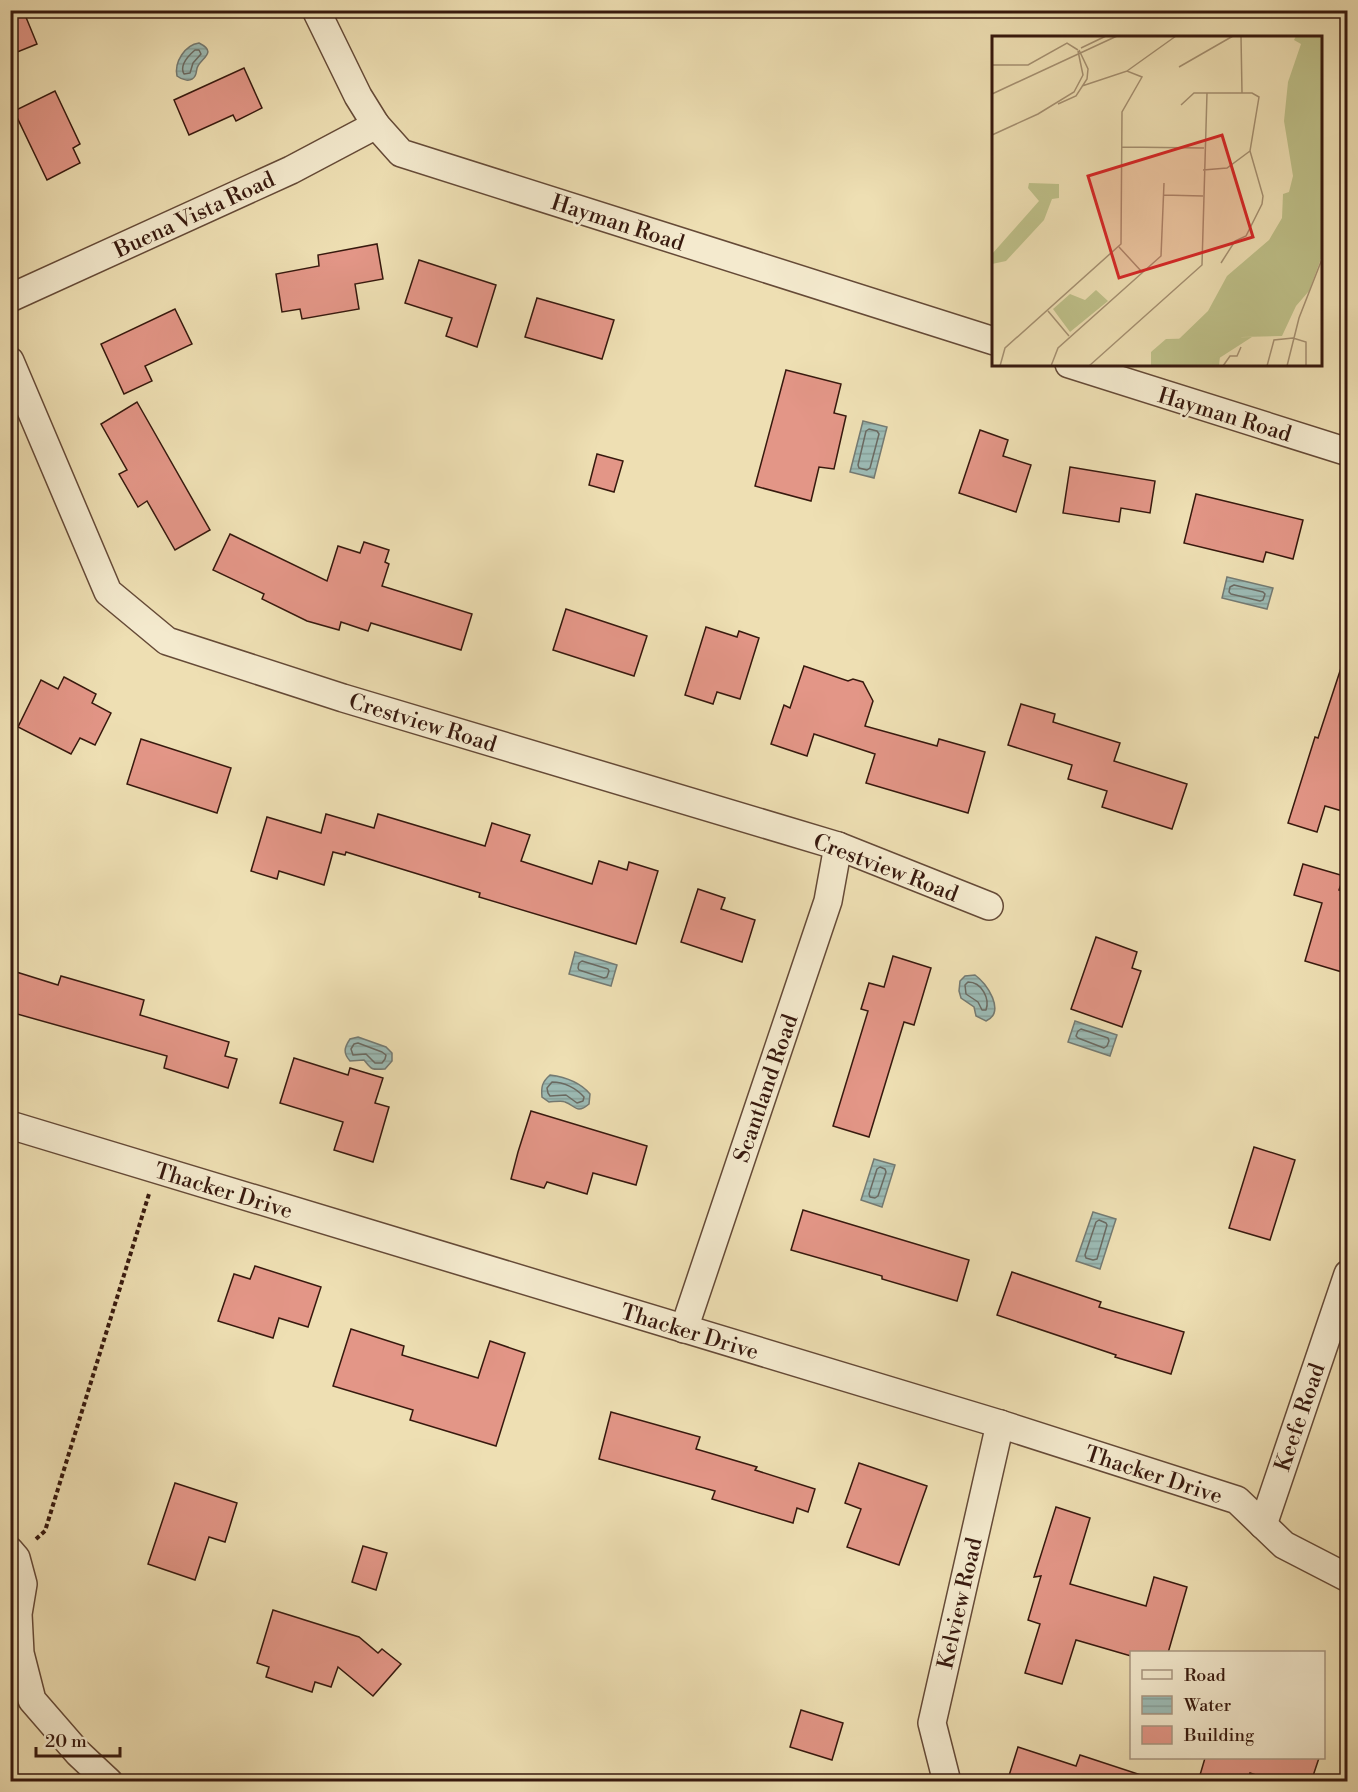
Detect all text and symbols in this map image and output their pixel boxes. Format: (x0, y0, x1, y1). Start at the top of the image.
inset map (992, 36, 1322, 366)
street label: Buena Vista Road (109, 166, 280, 265)
street label: Hayman Road (548, 189, 688, 258)
street label: Hayman Road (1154, 382, 1295, 449)
street label: Crestview Road (345, 688, 500, 759)
street label: Crestview Road (809, 828, 962, 909)
street label: Scantland Road (728, 1010, 805, 1166)
street label: Thacker Drive (151, 1158, 296, 1225)
street label: Thacker Drive (617, 1299, 762, 1366)
street label: Keefe Road (1269, 1360, 1332, 1475)
street label: Thacker Drive (1081, 1441, 1226, 1510)
street label: Kelview Road (932, 1535, 989, 1672)
legend (1130, 1651, 1325, 1759)
text: Road (1184, 1664, 1227, 1687)
text: Water (1183, 1694, 1232, 1717)
scale bar (36, 1720, 120, 1758)
text: Building (1183, 1724, 1255, 1747)
text: 20 m (45, 1730, 87, 1753)

